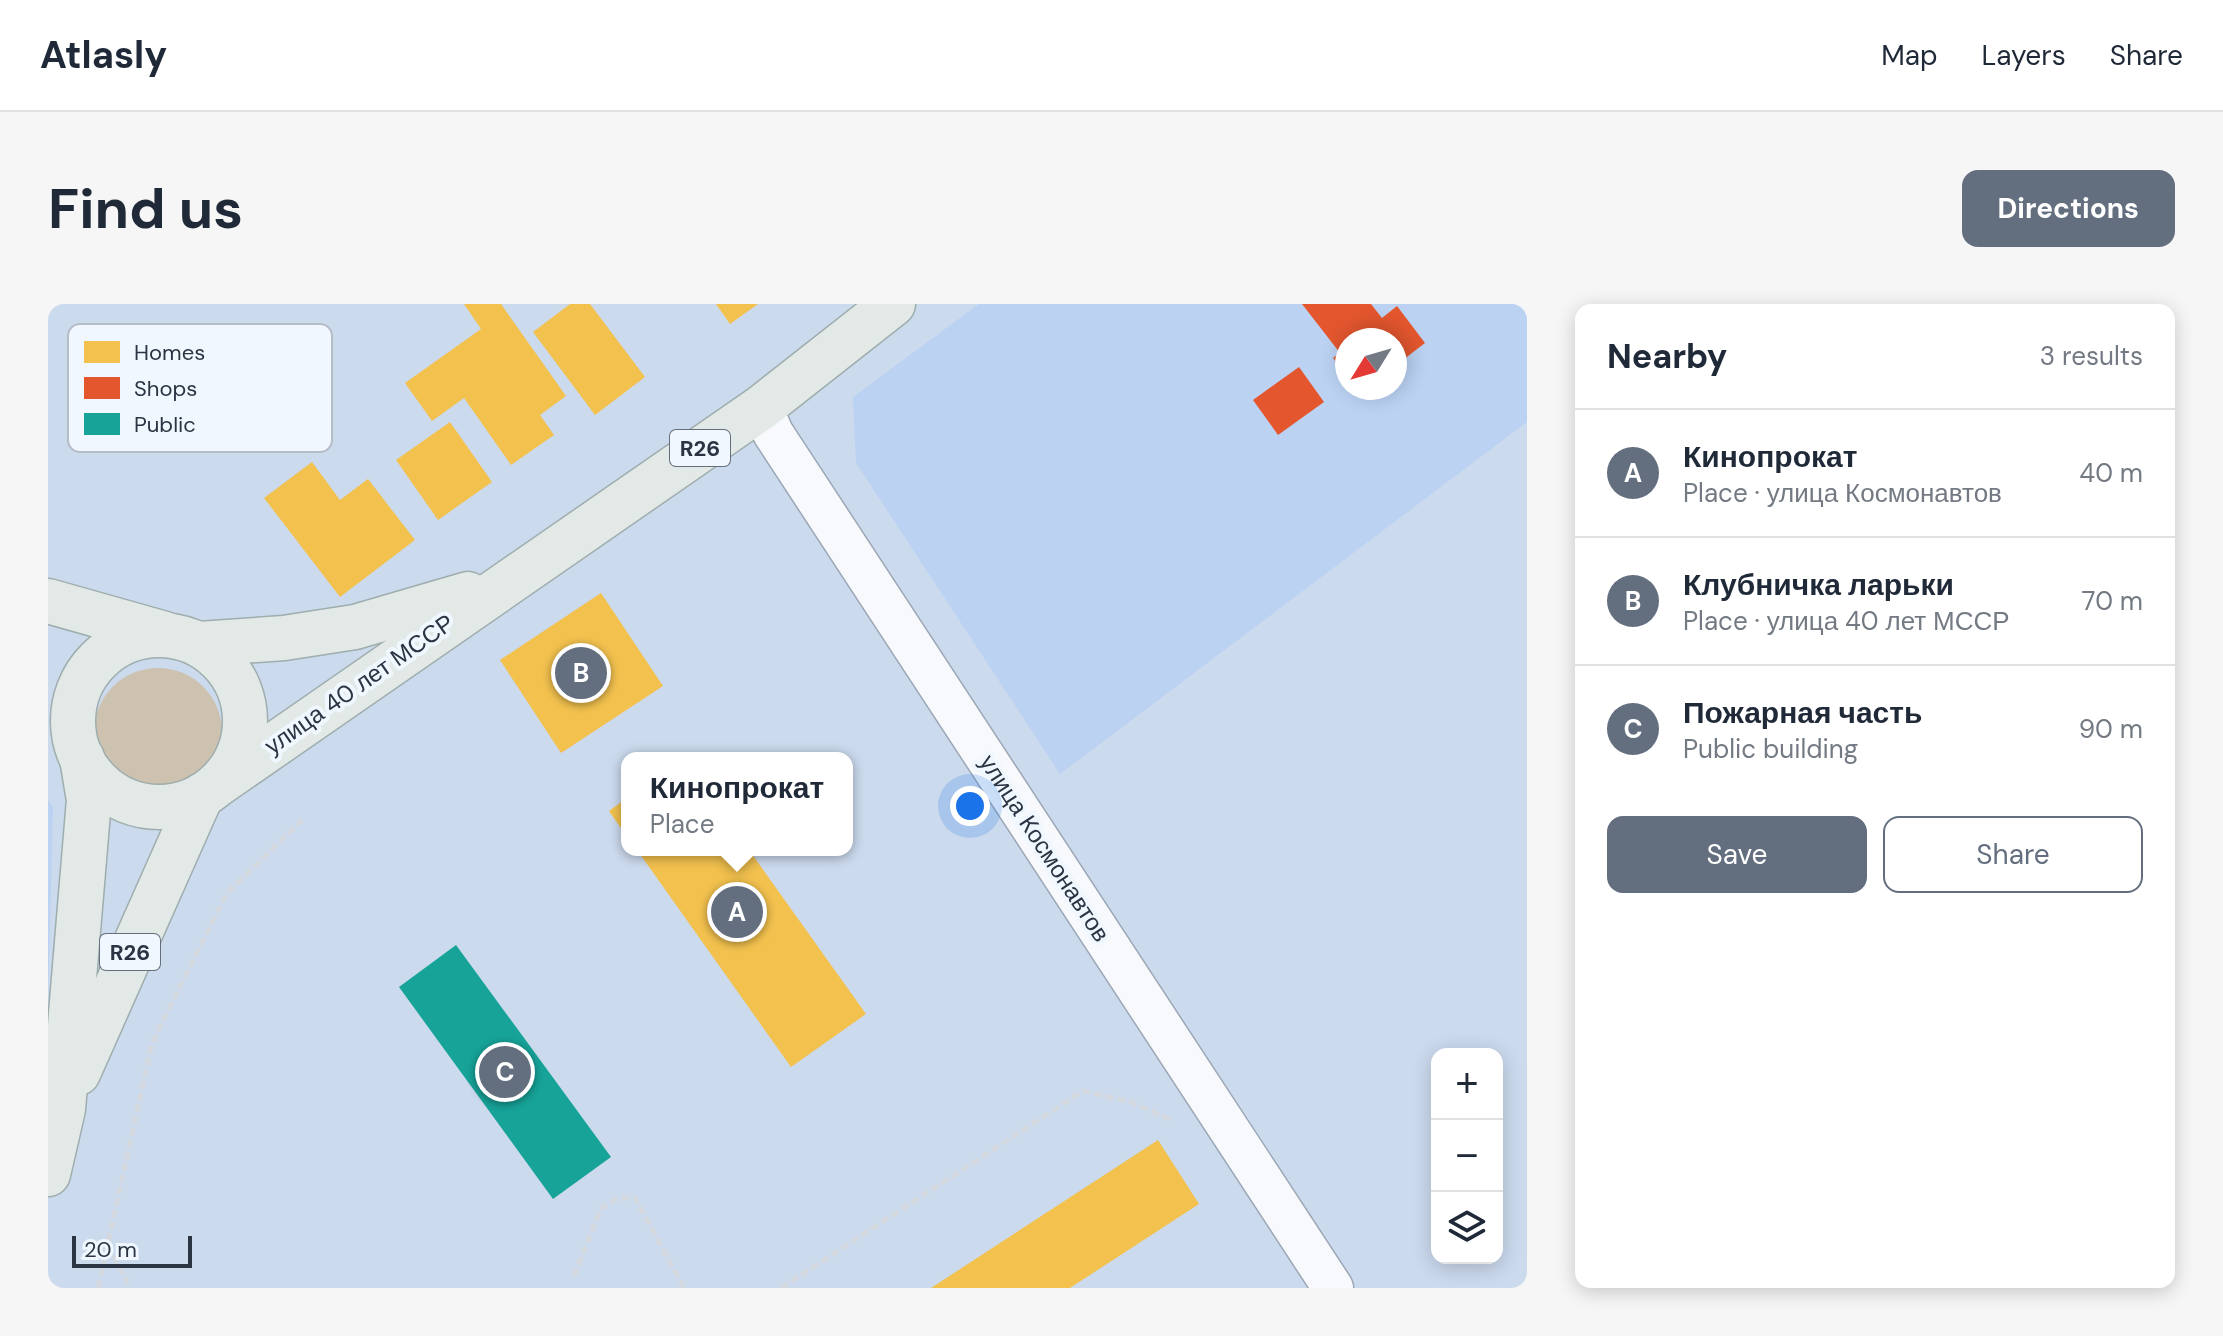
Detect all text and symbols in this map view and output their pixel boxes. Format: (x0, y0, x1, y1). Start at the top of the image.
text: Atlasly (40, 30, 167, 80)
text: Map (1881, 37, 1938, 74)
text: Layers (1982, 37, 2066, 74)
text: Share (2110, 37, 2183, 74)
button: Directions (1962, 170, 2175, 247)
text: Find us (48, 172, 243, 245)
legend (68, 324, 332, 452)
north arrow (1335, 328, 1407, 400)
text: Nearby (1607, 334, 1727, 379)
text: Homes (134, 338, 205, 367)
text: 3 results (2040, 339, 2143, 373)
text: Shops (134, 374, 197, 403)
text: Public (134, 410, 196, 439)
road number: R26 (670, 430, 730, 466)
text: Кинопрокат (1683, 437, 1857, 476)
text: A (1624, 456, 1642, 490)
text: 40 m (2079, 456, 2143, 490)
text: Place · улица Космонавтов (1683, 476, 2002, 510)
text: Клубничка ларьки (1683, 565, 1954, 604)
text: B (1625, 584, 1641, 618)
text: 70 m (2082, 584, 2143, 618)
text: Place · улица 40 лет МССР (1683, 604, 2010, 638)
street label: улица 40 лет МССР (258, 607, 460, 761)
pin: B (555, 643, 607, 703)
text: Пожарная часть (1683, 693, 1922, 732)
text: C (1623, 712, 1643, 746)
text: 90 m (2079, 712, 2143, 746)
text: Public building (1683, 732, 1858, 766)
street label: улица Космонавтов (973, 748, 1117, 948)
popup (621, 752, 853, 856)
text: Кинопрокат (650, 768, 824, 807)
your location (950, 786, 990, 826)
text: Place (650, 807, 714, 841)
button: Save (1607, 816, 1867, 893)
button: Share (1883, 816, 2143, 893)
pin: A (711, 882, 763, 942)
road number: R26 (100, 934, 160, 970)
pin: C (479, 1042, 531, 1102)
map controls (1431, 1048, 1503, 1264)
button: + (1431, 1048, 1503, 1120)
button: − (1431, 1120, 1503, 1192)
button: layers (1431, 1192, 1503, 1264)
scale bar (72, 1232, 192, 1268)
text: 20 m (84, 1235, 137, 1264)

